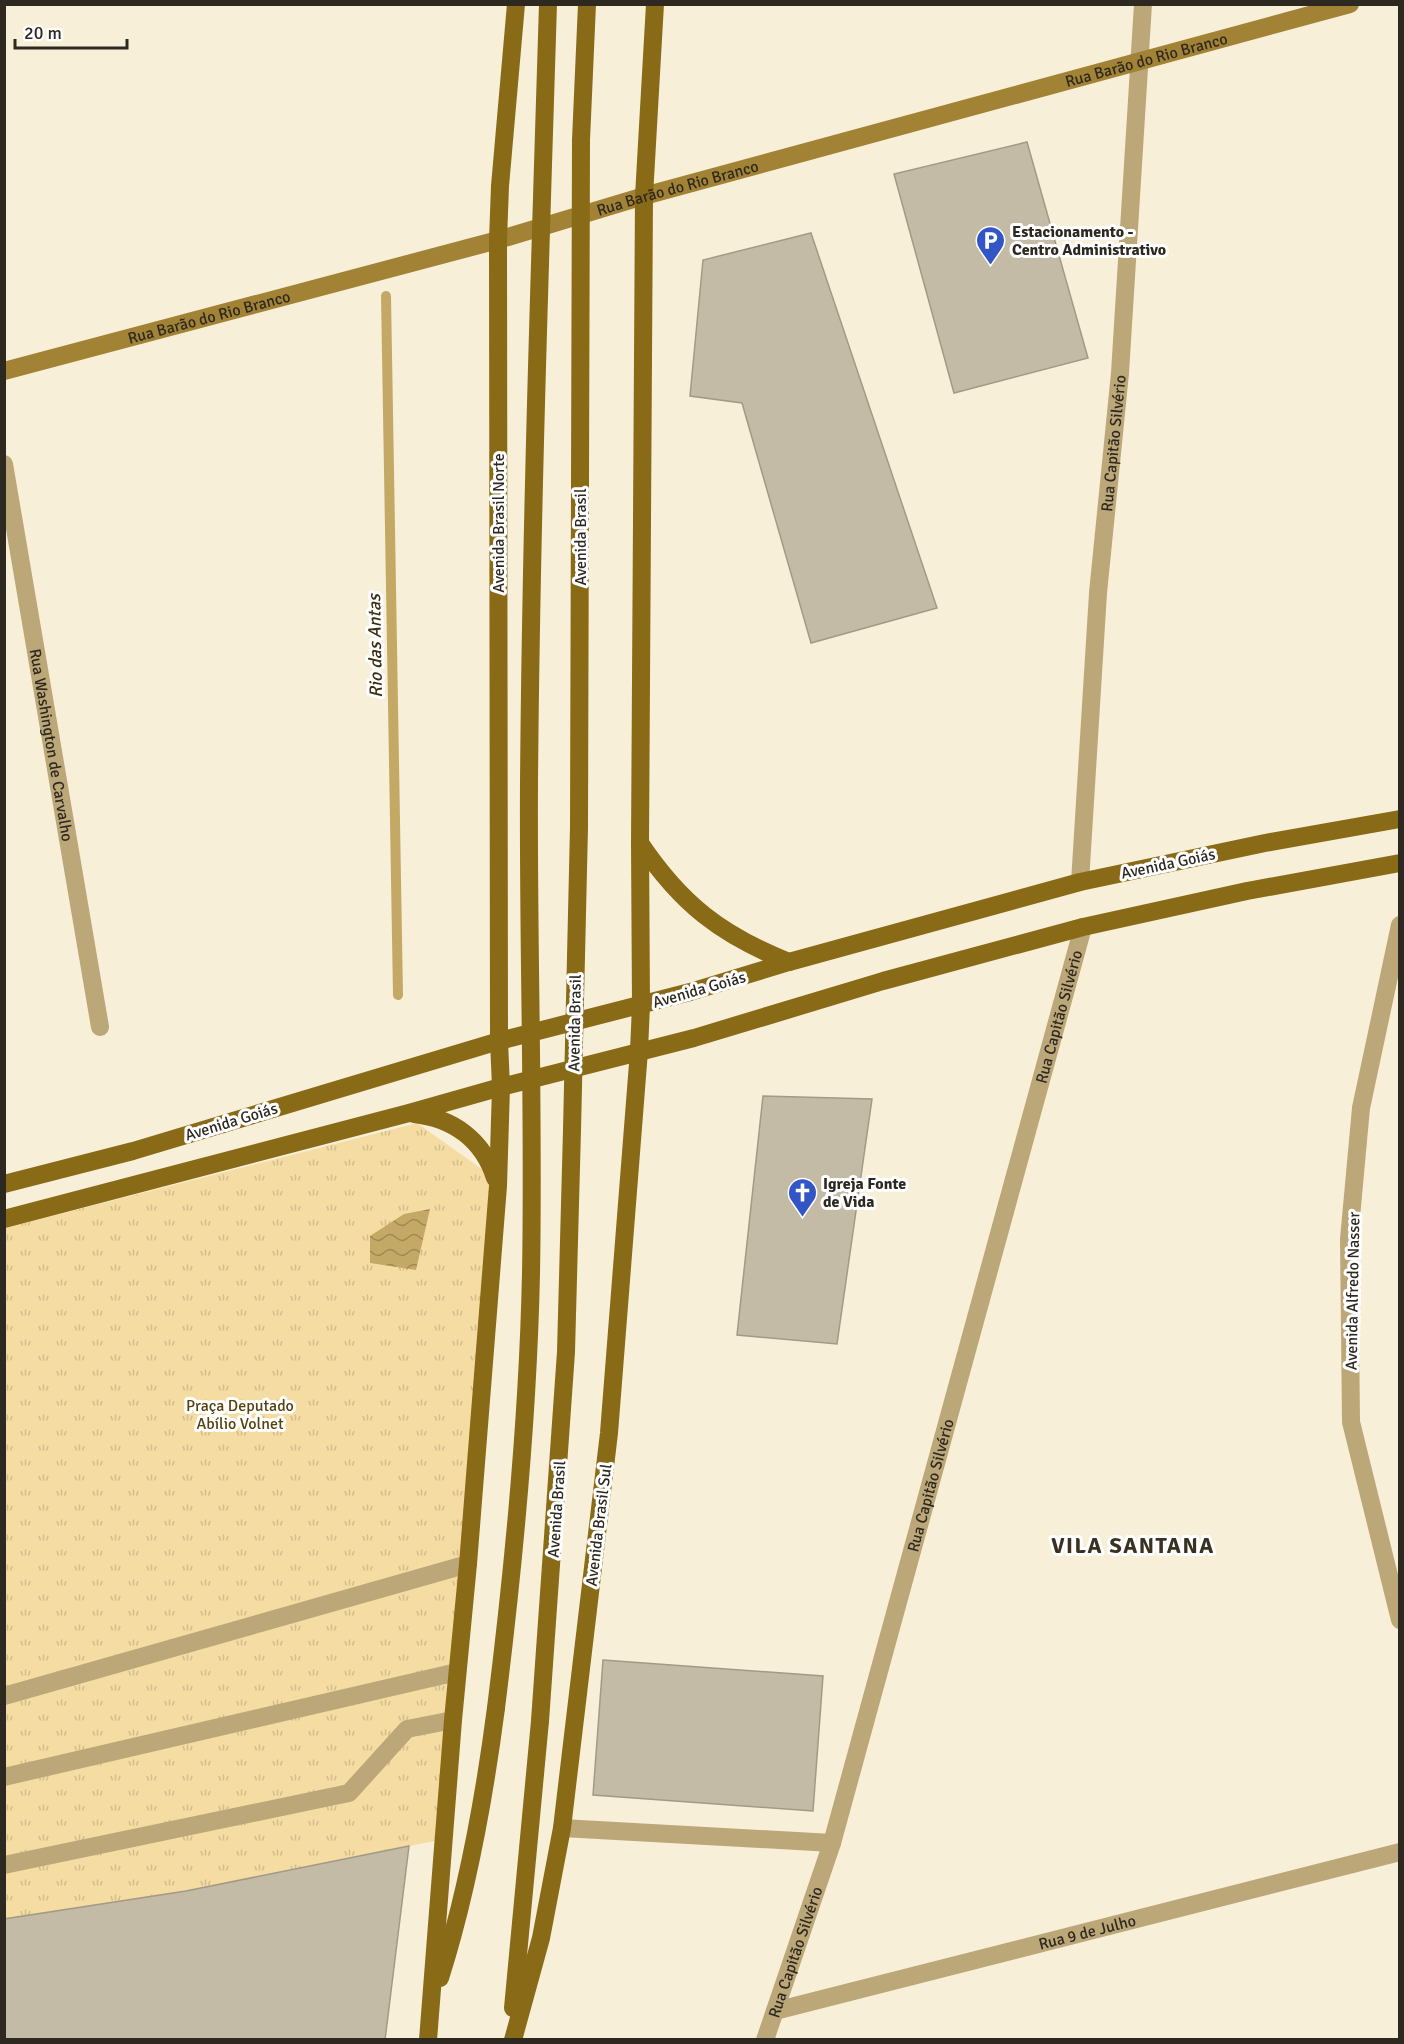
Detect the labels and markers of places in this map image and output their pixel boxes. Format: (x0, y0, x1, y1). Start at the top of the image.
place label: Estacionamento - Centro Administrativo (1012, 222, 1166, 260)
parking icon: Estacionamento - Centro Administrativo (975, 224, 1007, 266)
place label: Igreja Fonte de Vida (823, 1174, 906, 1212)
church icon: Igreja Fonte de Vida (786, 1176, 818, 1218)

